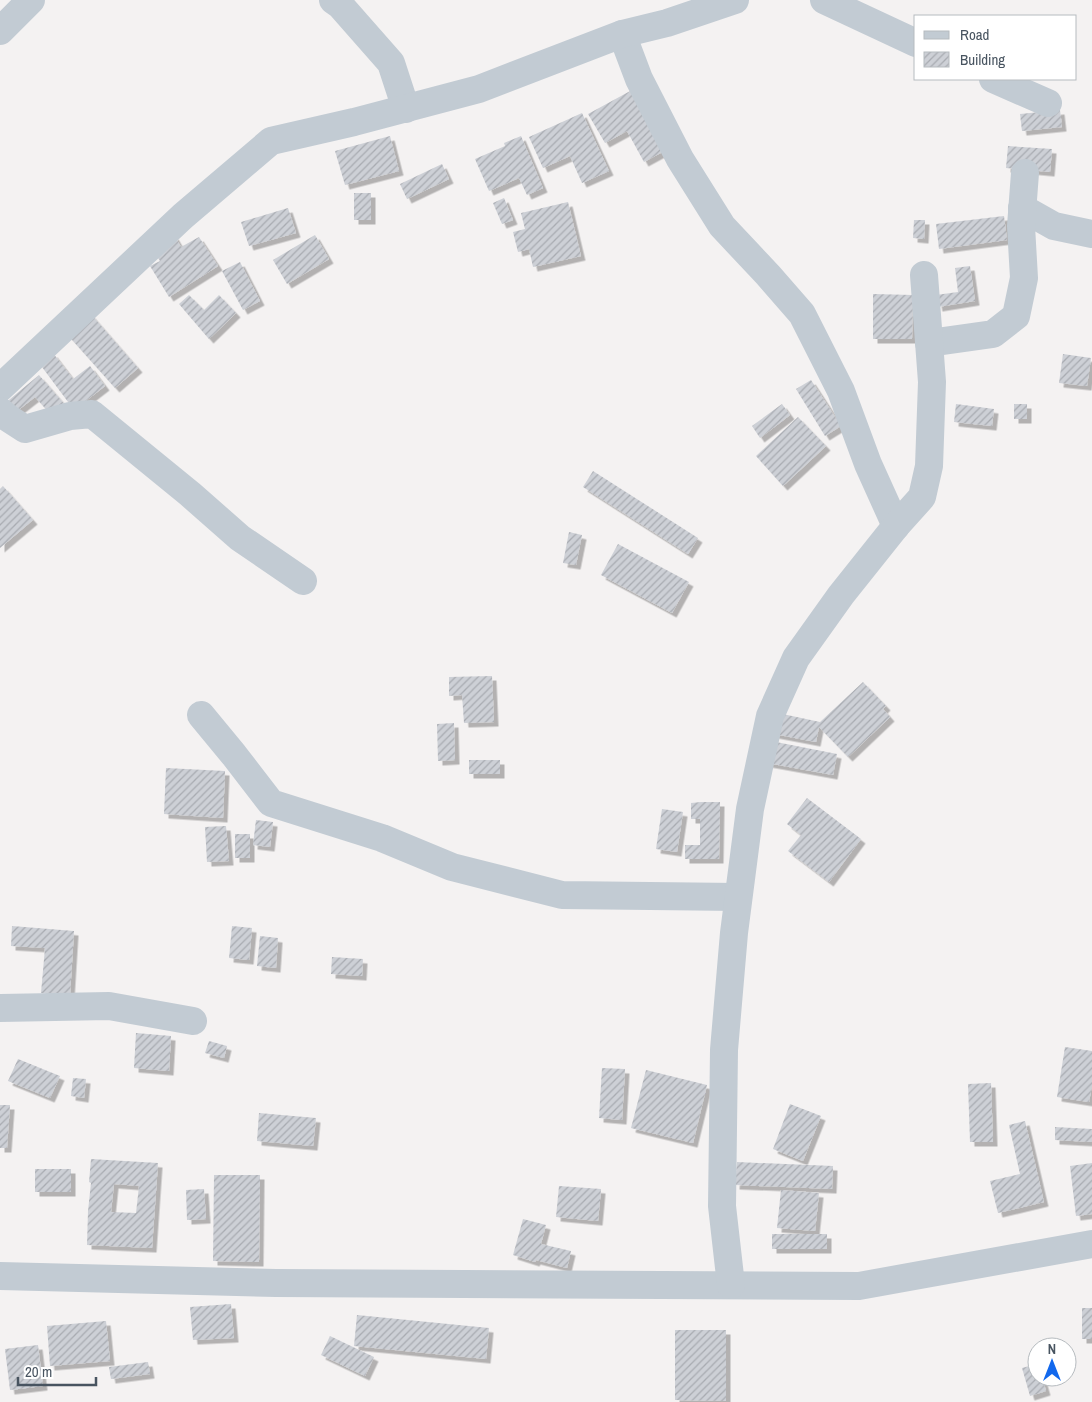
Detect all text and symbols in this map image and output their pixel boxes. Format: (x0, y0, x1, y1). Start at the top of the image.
legend (914, 15, 1077, 80)
text: Road (960, 24, 989, 45)
text: Building (960, 49, 1005, 70)
north arrow (1027, 1337, 1077, 1387)
text: N (1048, 1340, 1056, 1358)
scale bar (18, 1354, 95, 1386)
text: 20 m (25, 1361, 52, 1382)

